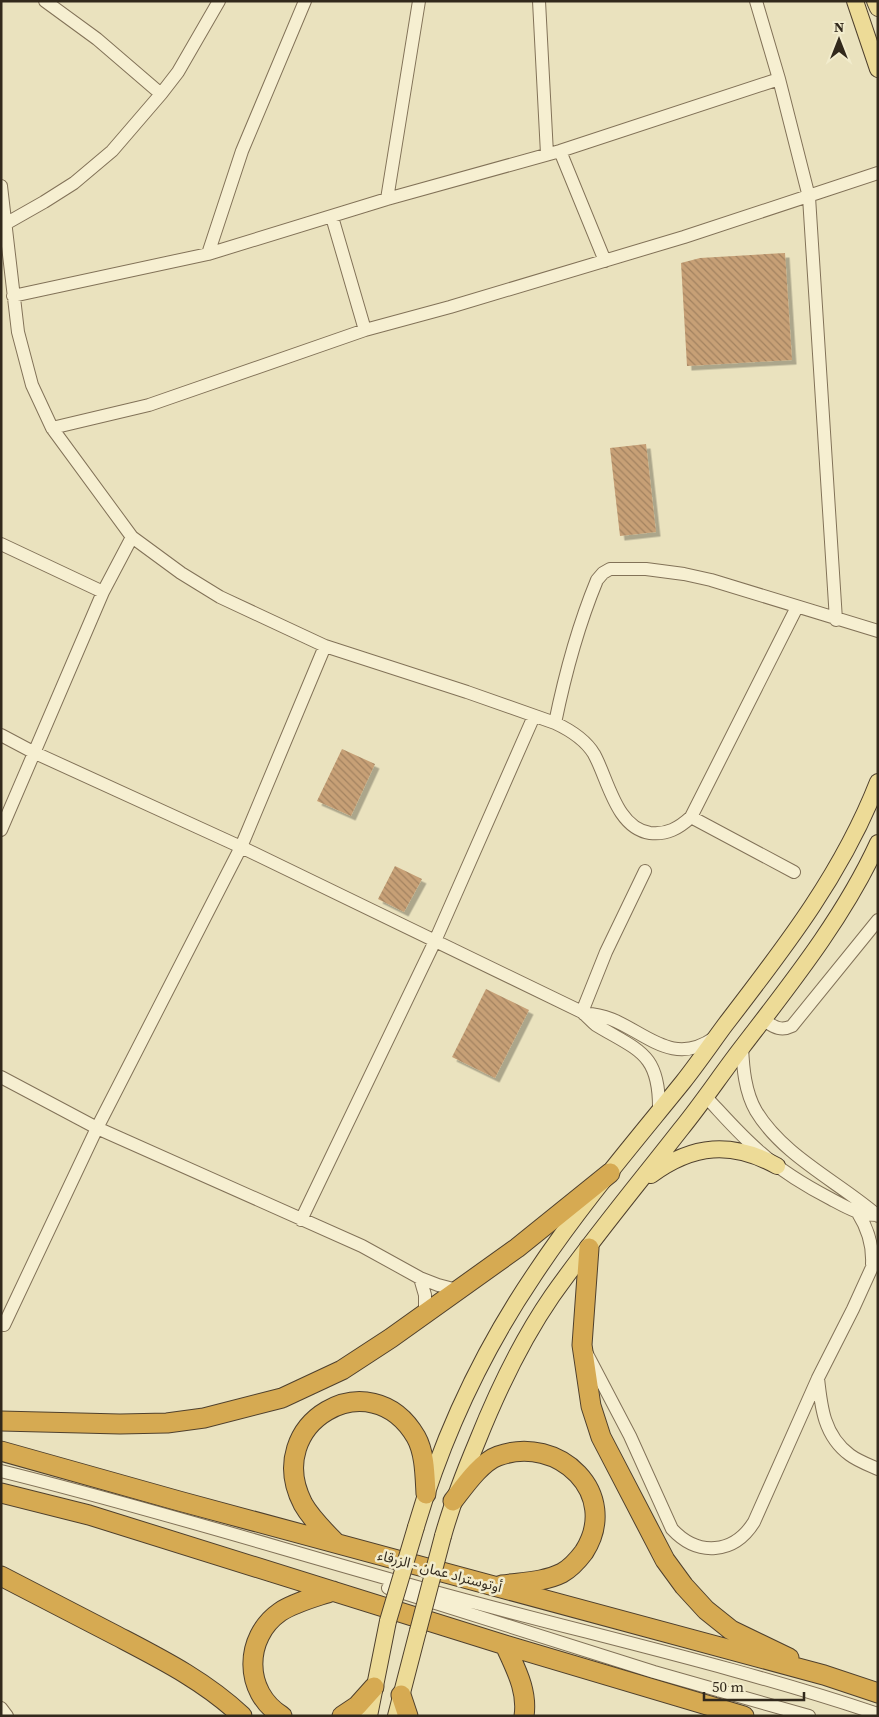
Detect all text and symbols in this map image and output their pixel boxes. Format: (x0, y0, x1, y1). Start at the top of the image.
north arrow (814, 15, 864, 65)
text: N (834, 17, 844, 37)
street label: أوتوستراد عمان - الزرقاء (376, 1545, 505, 1597)
scale bar (704, 1670, 804, 1702)
text: 50 m (712, 1676, 744, 1697)

